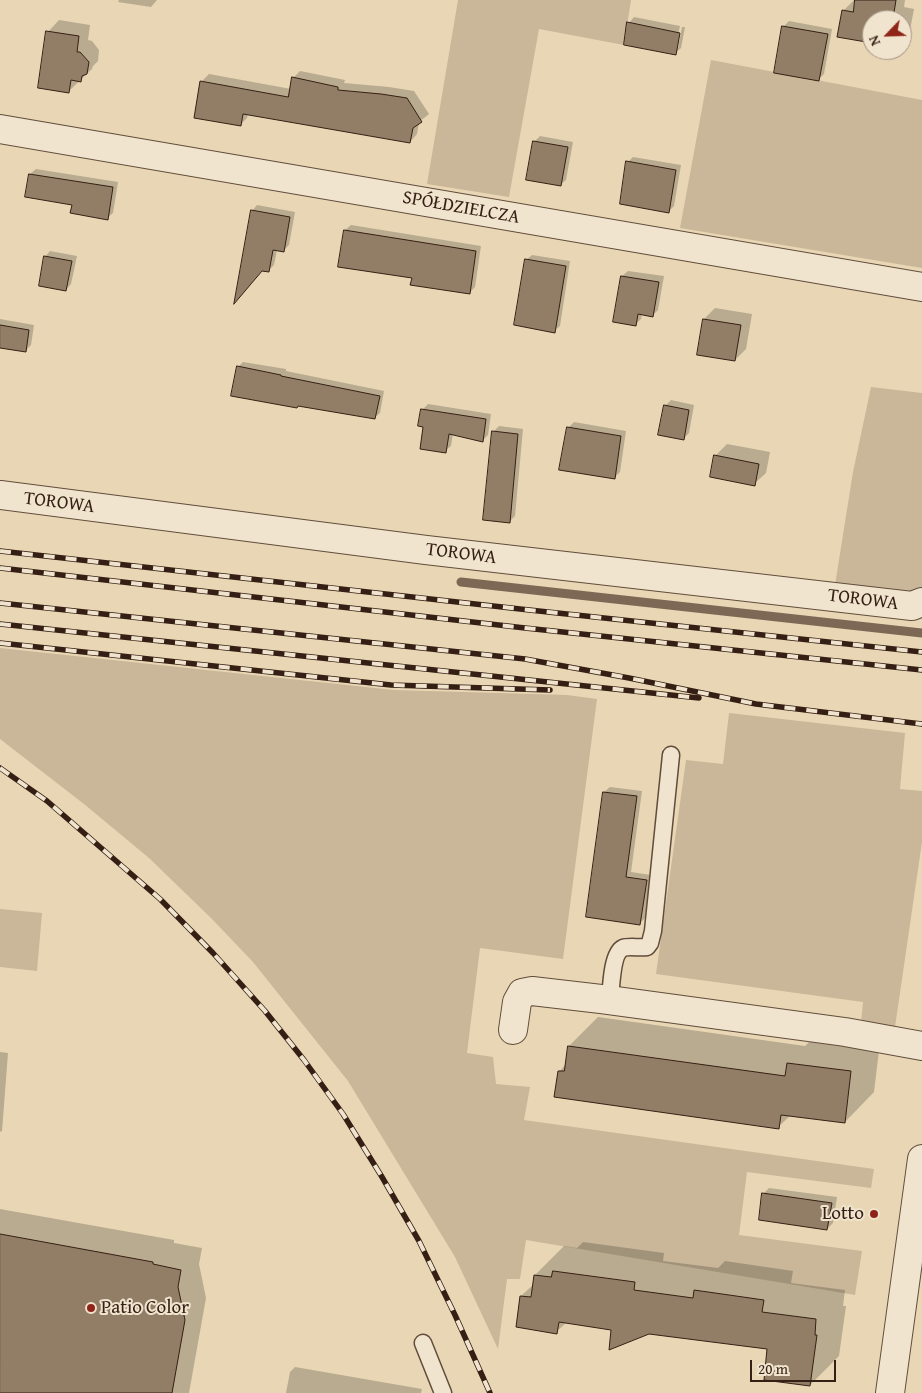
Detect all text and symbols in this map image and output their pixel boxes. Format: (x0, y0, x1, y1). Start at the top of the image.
north arrow (862, 10, 912, 60)
text: N (863, 32, 885, 49)
street label: SPÓŁDZIELCZA (401, 186, 521, 230)
street label: TOROWA (22, 487, 96, 519)
street label: TOROWA (424, 538, 498, 570)
street label: TOROWA (826, 584, 900, 616)
place label: Lotto (822, 1203, 864, 1225)
marker: Lotto (868, 1208, 880, 1220)
place label: Patio Color (101, 1297, 189, 1319)
marker: Patio Color (85, 1302, 97, 1314)
scale bar (752, 1350, 838, 1382)
text: 20 m (758, 1358, 788, 1379)

